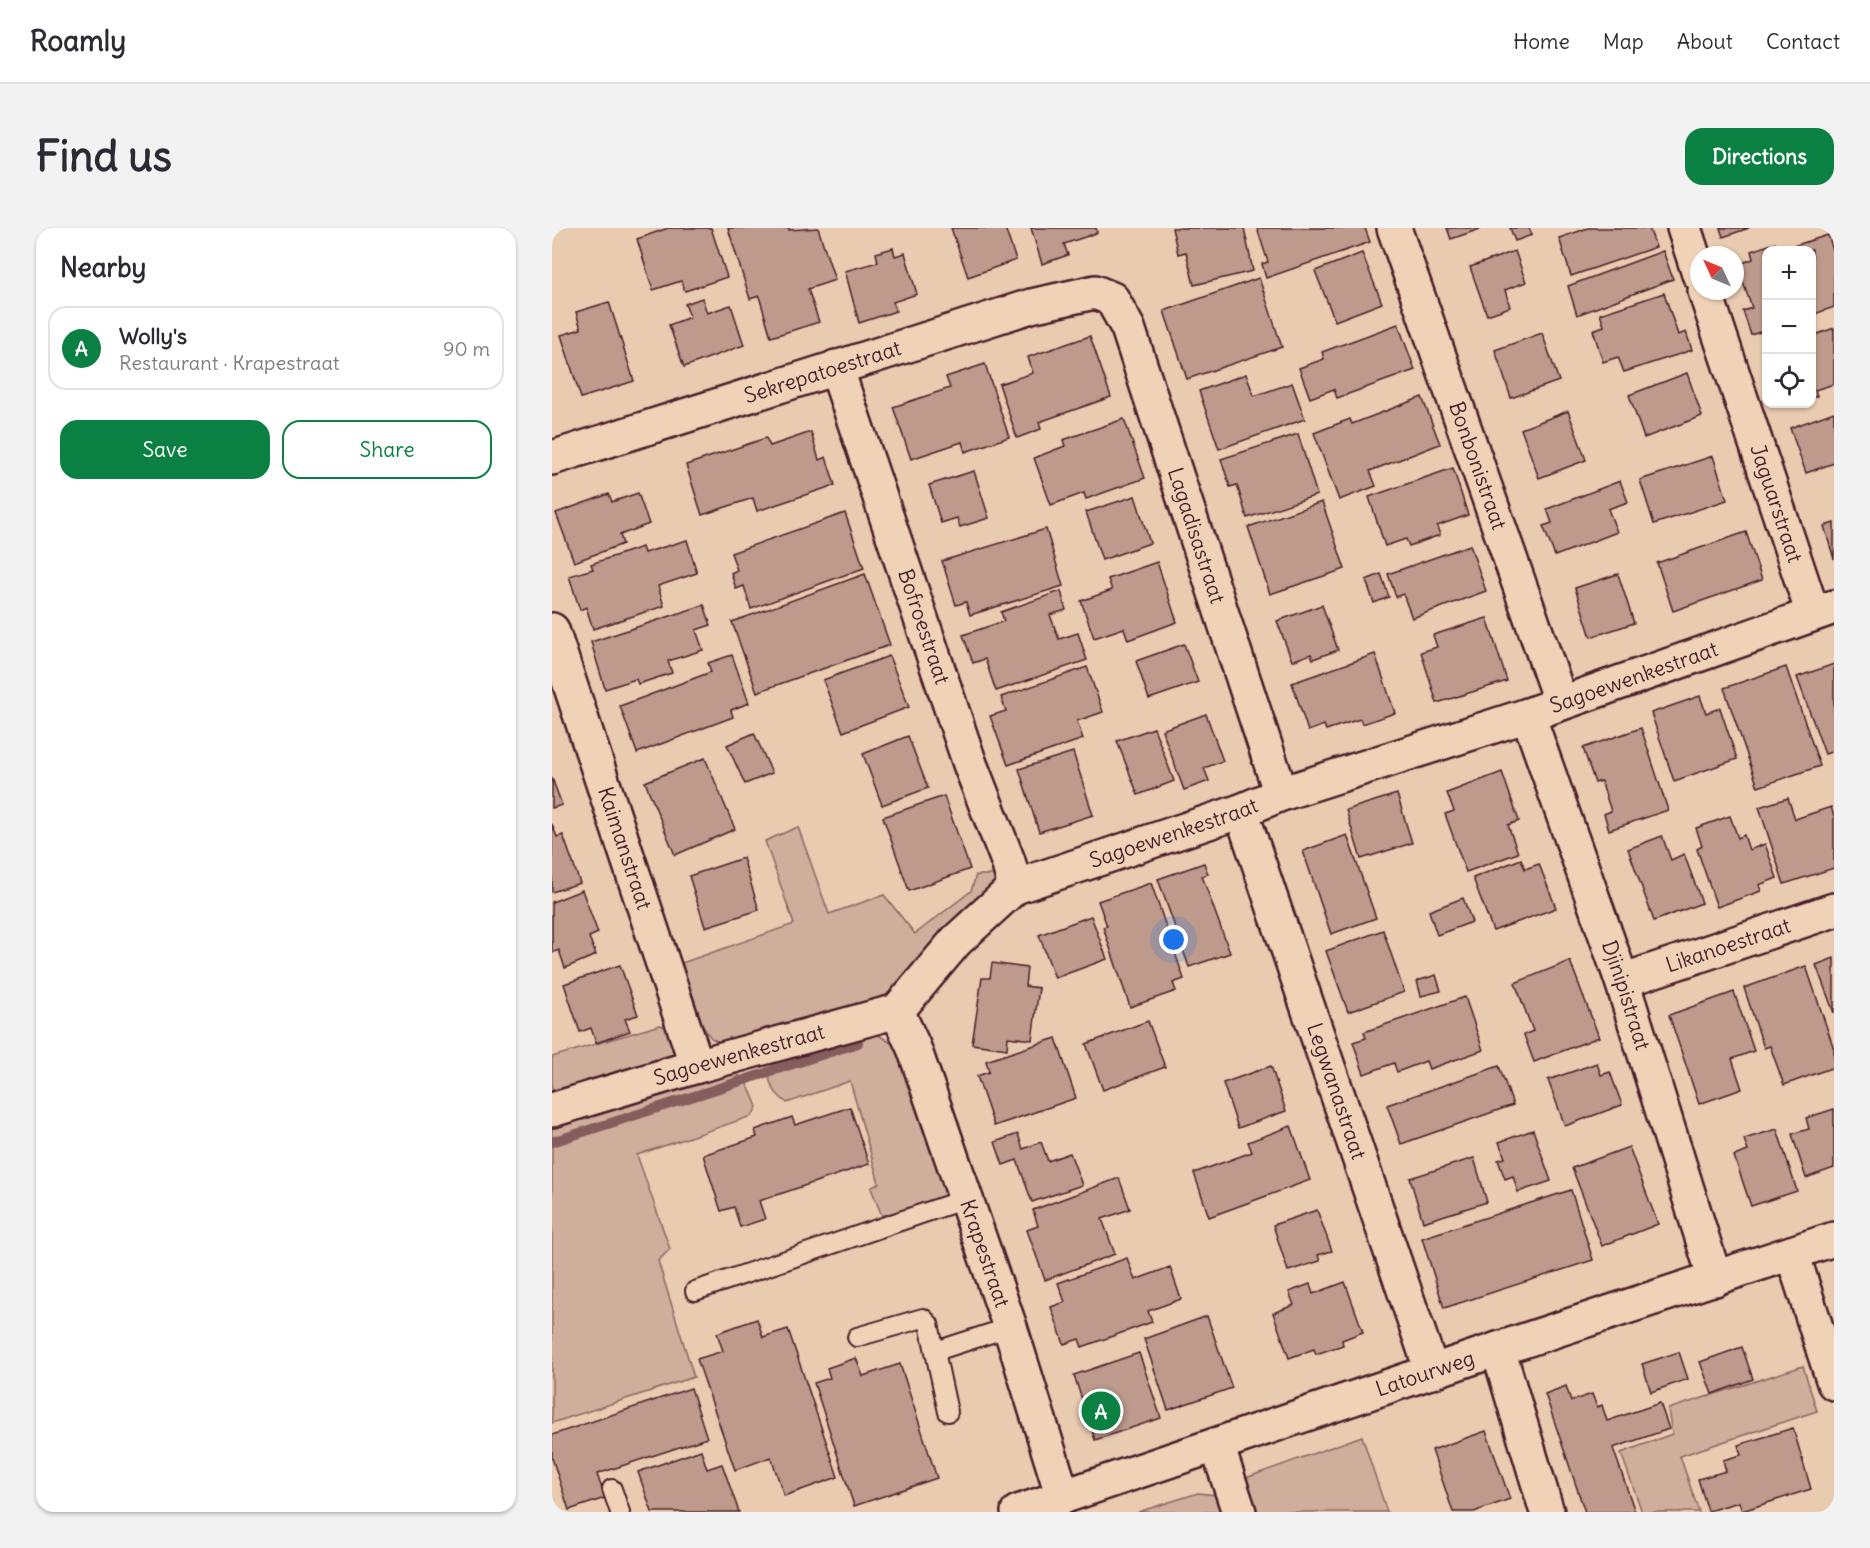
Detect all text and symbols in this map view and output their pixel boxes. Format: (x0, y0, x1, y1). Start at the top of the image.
text: Roamly (30, 23, 126, 59)
text: Home (1513, 28, 1570, 55)
text: Map (1603, 28, 1644, 55)
text: About (1677, 28, 1733, 55)
text: Contact (1766, 28, 1840, 55)
button: Directions (1685, 128, 1834, 185)
text: Find us (36, 130, 172, 182)
north arrow (1690, 246, 1744, 300)
map controls (1762, 246, 1816, 408)
button: + (1762, 246, 1816, 300)
text: Nearby (60, 251, 146, 284)
button: − (1762, 300, 1816, 354)
text: Wolly's (119, 322, 187, 350)
street label: Sekrepatoestraat (741, 334, 904, 409)
text: A (75, 336, 88, 361)
text: 90 m (443, 336, 490, 361)
text: Restaurant · Krapestraat (119, 350, 340, 375)
button: locate (1762, 354, 1816, 408)
street label: Bonbonistraat (1443, 398, 1513, 533)
button: Save (60, 420, 270, 479)
button: Share (282, 420, 492, 479)
street label: Jaguarstraat (1744, 441, 1809, 566)
street label: Lagadisastraat (1162, 464, 1232, 607)
street label: Bofroestraat (892, 565, 956, 688)
street label: Sagoewenkestraat (1546, 635, 1721, 719)
street label: Kaimanstraat (592, 783, 658, 913)
street label: Sagoewenkestraat (1086, 791, 1262, 874)
street label: Likanoestraat (1662, 912, 1794, 978)
your location (1159, 925, 1188, 954)
street label: Djinipistraat (1596, 937, 1657, 1053)
street label: Sagoewenkestraat (650, 1018, 827, 1091)
street label: Legwanastraat (1301, 1019, 1373, 1163)
street label: Krapestraat (954, 1196, 1016, 1311)
street label: Latourweg (1372, 1344, 1478, 1403)
pin: A (1082, 1388, 1120, 1434)

